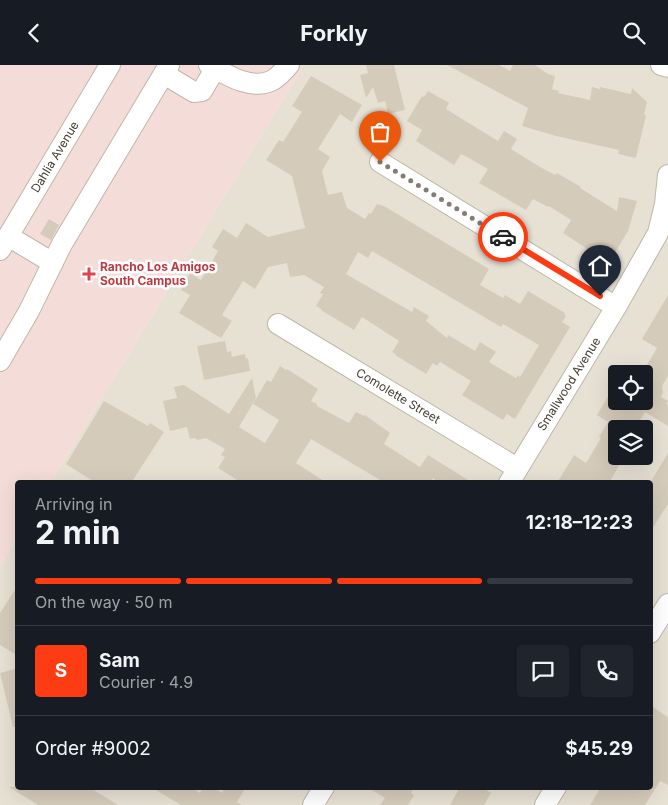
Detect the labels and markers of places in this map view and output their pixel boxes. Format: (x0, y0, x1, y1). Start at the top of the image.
pin (359, 111, 401, 162)
pin (579, 245, 621, 296)
place label: Rancho Los Amigos South Campus (100, 259, 216, 288)
marker: Rancho Los Amigos South Campus (82, 267, 96, 281)

